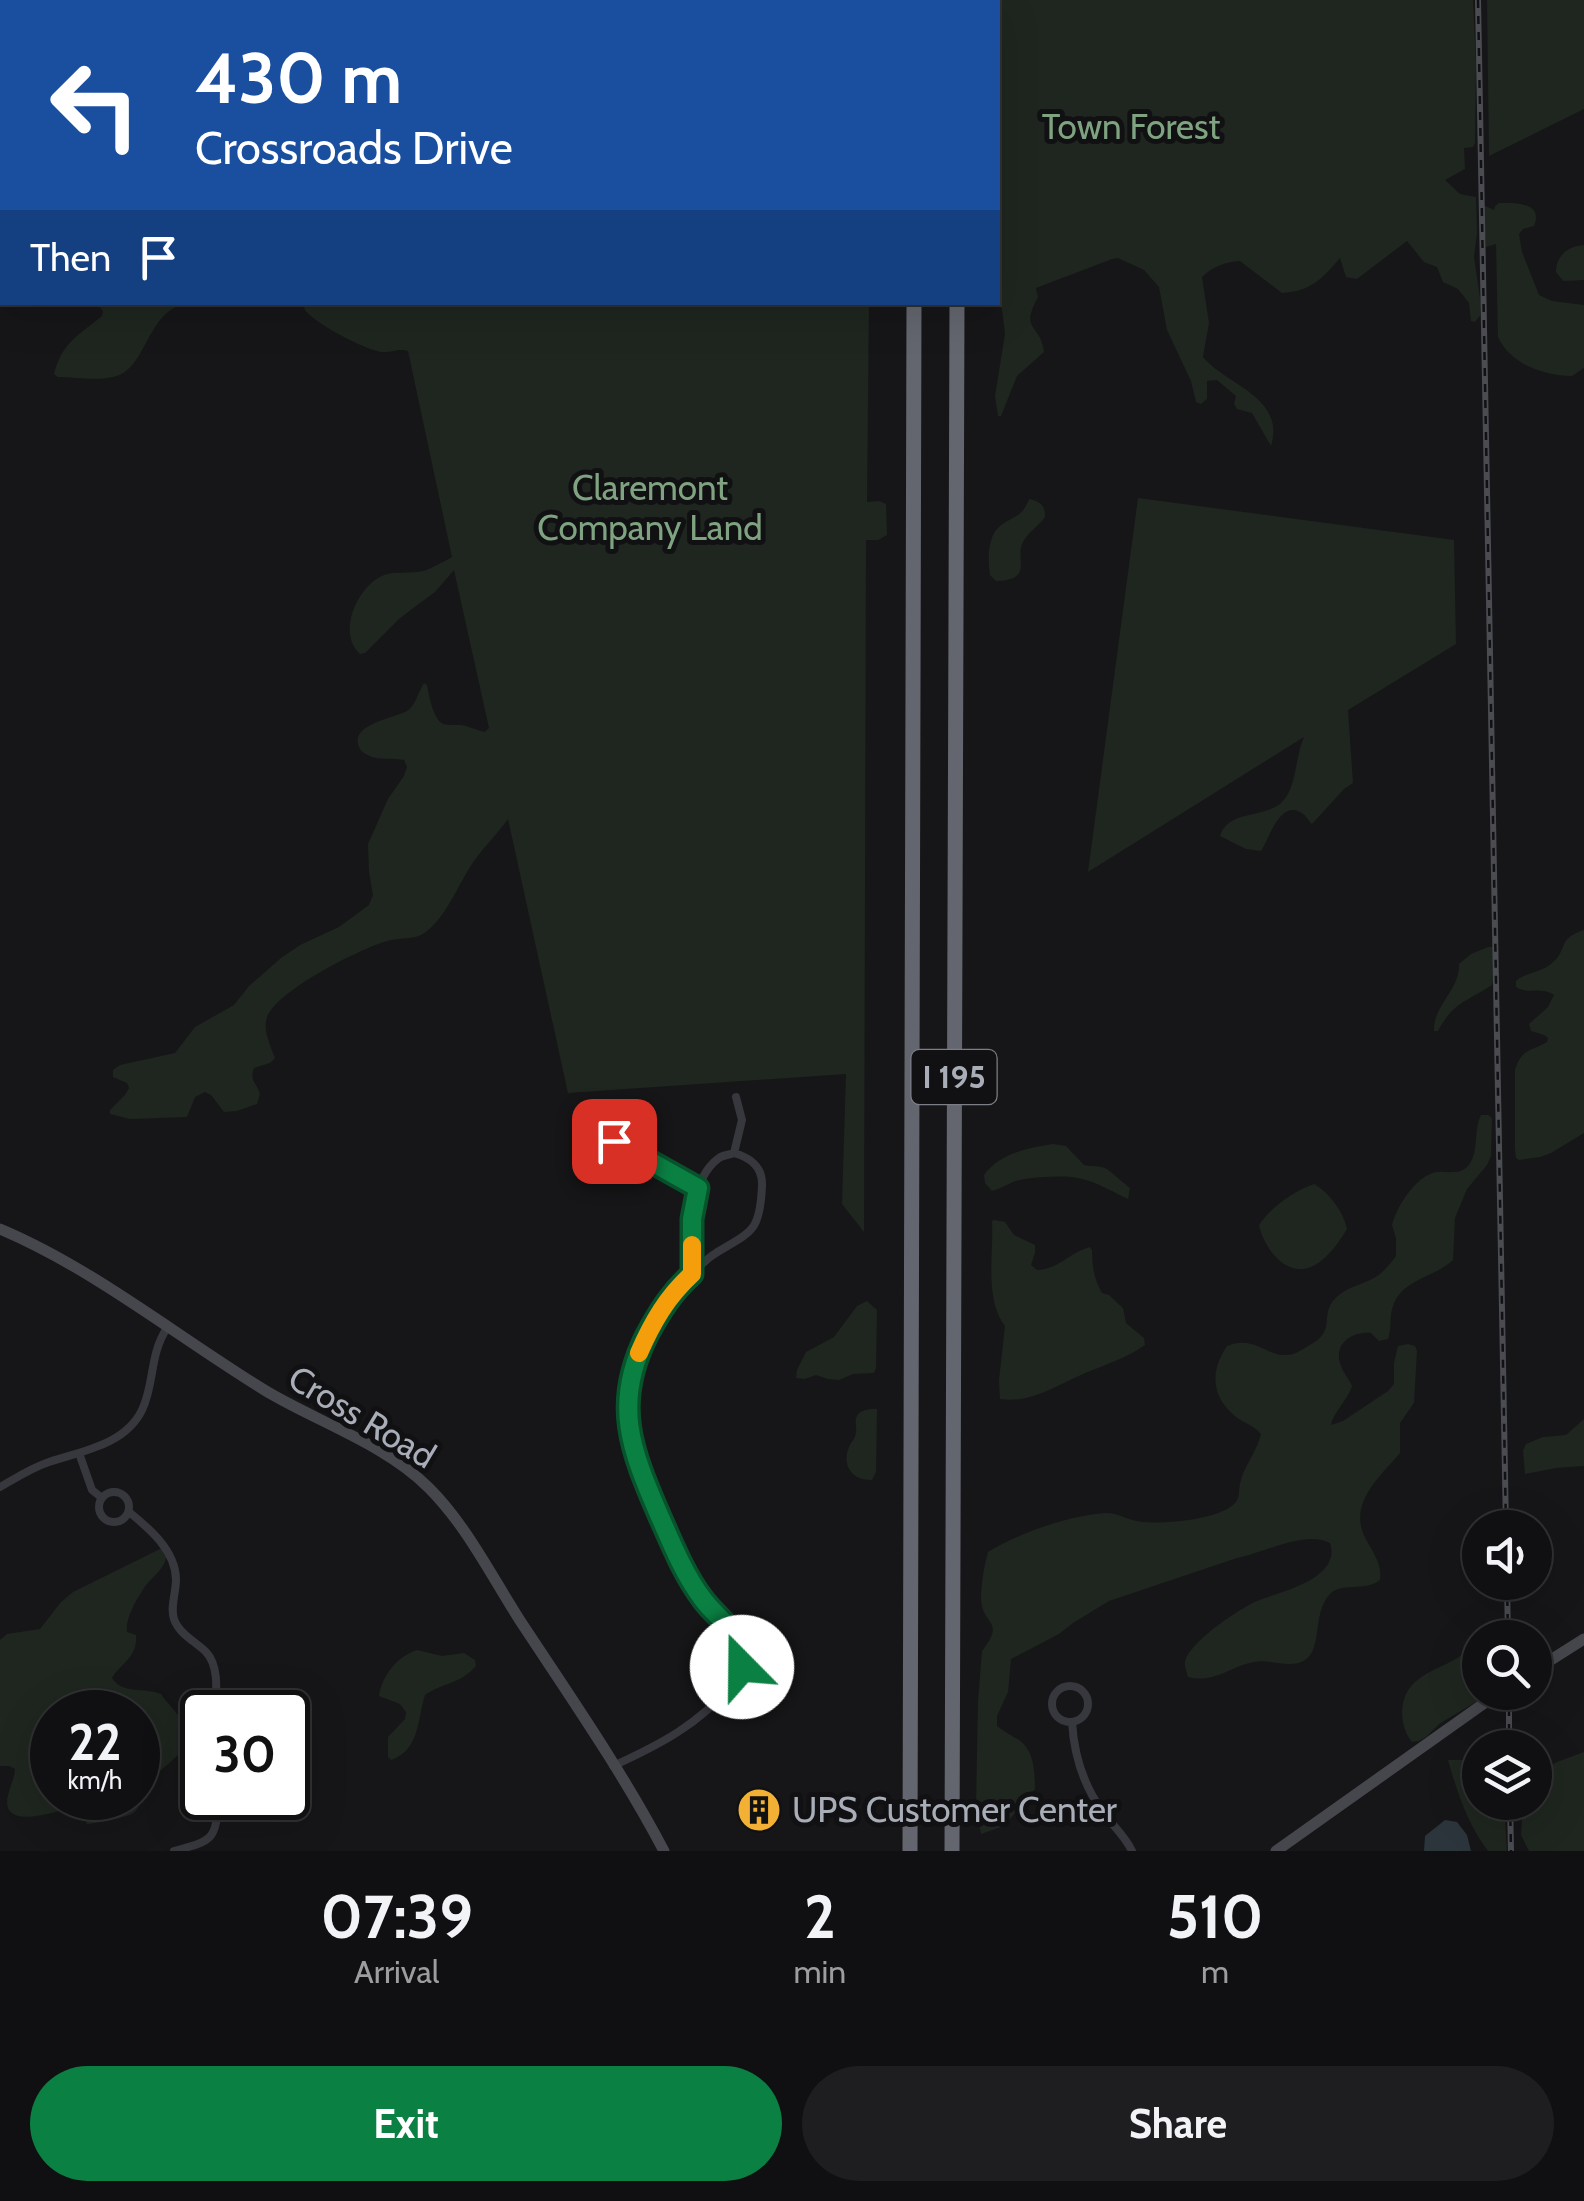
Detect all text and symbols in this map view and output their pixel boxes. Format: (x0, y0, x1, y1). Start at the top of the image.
text: 430 m (195, 35, 402, 121)
icon: left (30, 40, 160, 170)
park label: Town Forest (1042, 105, 1221, 148)
text: Crossroads Drive (195, 121, 513, 175)
icon: arrive (131, 230, 186, 285)
text: Then (30, 234, 111, 281)
park label: Claremont Company Land (537, 466, 763, 549)
road number: I 195 (912, 1050, 996, 1104)
pin (572, 1099, 657, 1184)
icon: arrive (587, 1114, 642, 1169)
street label: Cross Road (281, 1356, 444, 1477)
map controls (1462, 1510, 1552, 1820)
button: sound (1462, 1510, 1552, 1600)
position arrow (690, 1615, 794, 1719)
button: search (1462, 1620, 1552, 1710)
speed limit sign: 30 (180, 1690, 310, 1820)
text: 22 (69, 1712, 121, 1773)
button: layers (1462, 1730, 1552, 1820)
text: km/h (68, 1765, 122, 1795)
building icon: UPS Customer Center (736, 1787, 782, 1833)
place label: UPS Customer Center (792, 1788, 1117, 1831)
text: 07:39 (321, 1880, 473, 1953)
text: 2 (804, 1880, 836, 1953)
text: 510 (1167, 1880, 1263, 1953)
text: Arrival (354, 1952, 439, 1991)
text: min (793, 1952, 846, 1991)
text: m (1201, 1952, 1229, 1991)
button: Exit (30, 2066, 782, 2181)
button: Share (802, 2066, 1554, 2181)

